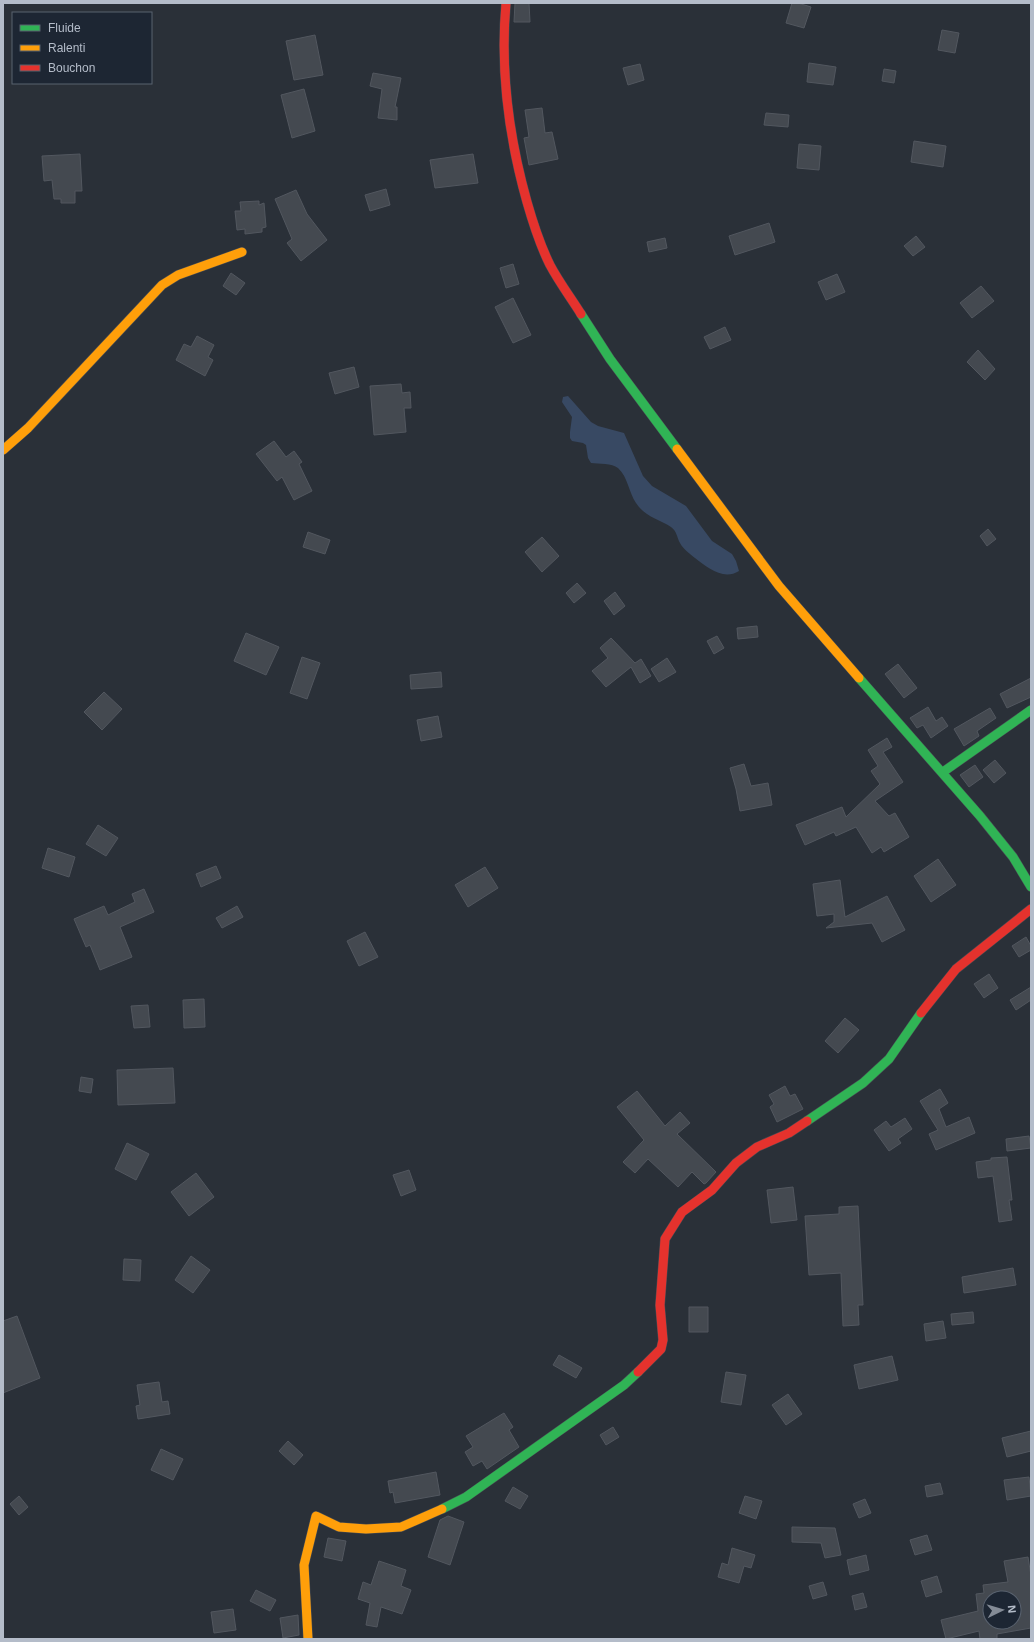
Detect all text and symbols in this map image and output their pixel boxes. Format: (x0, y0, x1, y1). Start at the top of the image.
legend (12, 12, 152, 84)
text: Fluide (48, 21, 81, 35)
text: Ralenti (48, 41, 85, 55)
text: Bouchon (48, 61, 95, 75)
north arrow (982, 1590, 1022, 1630)
text: N (1006, 1605, 1018, 1614)

